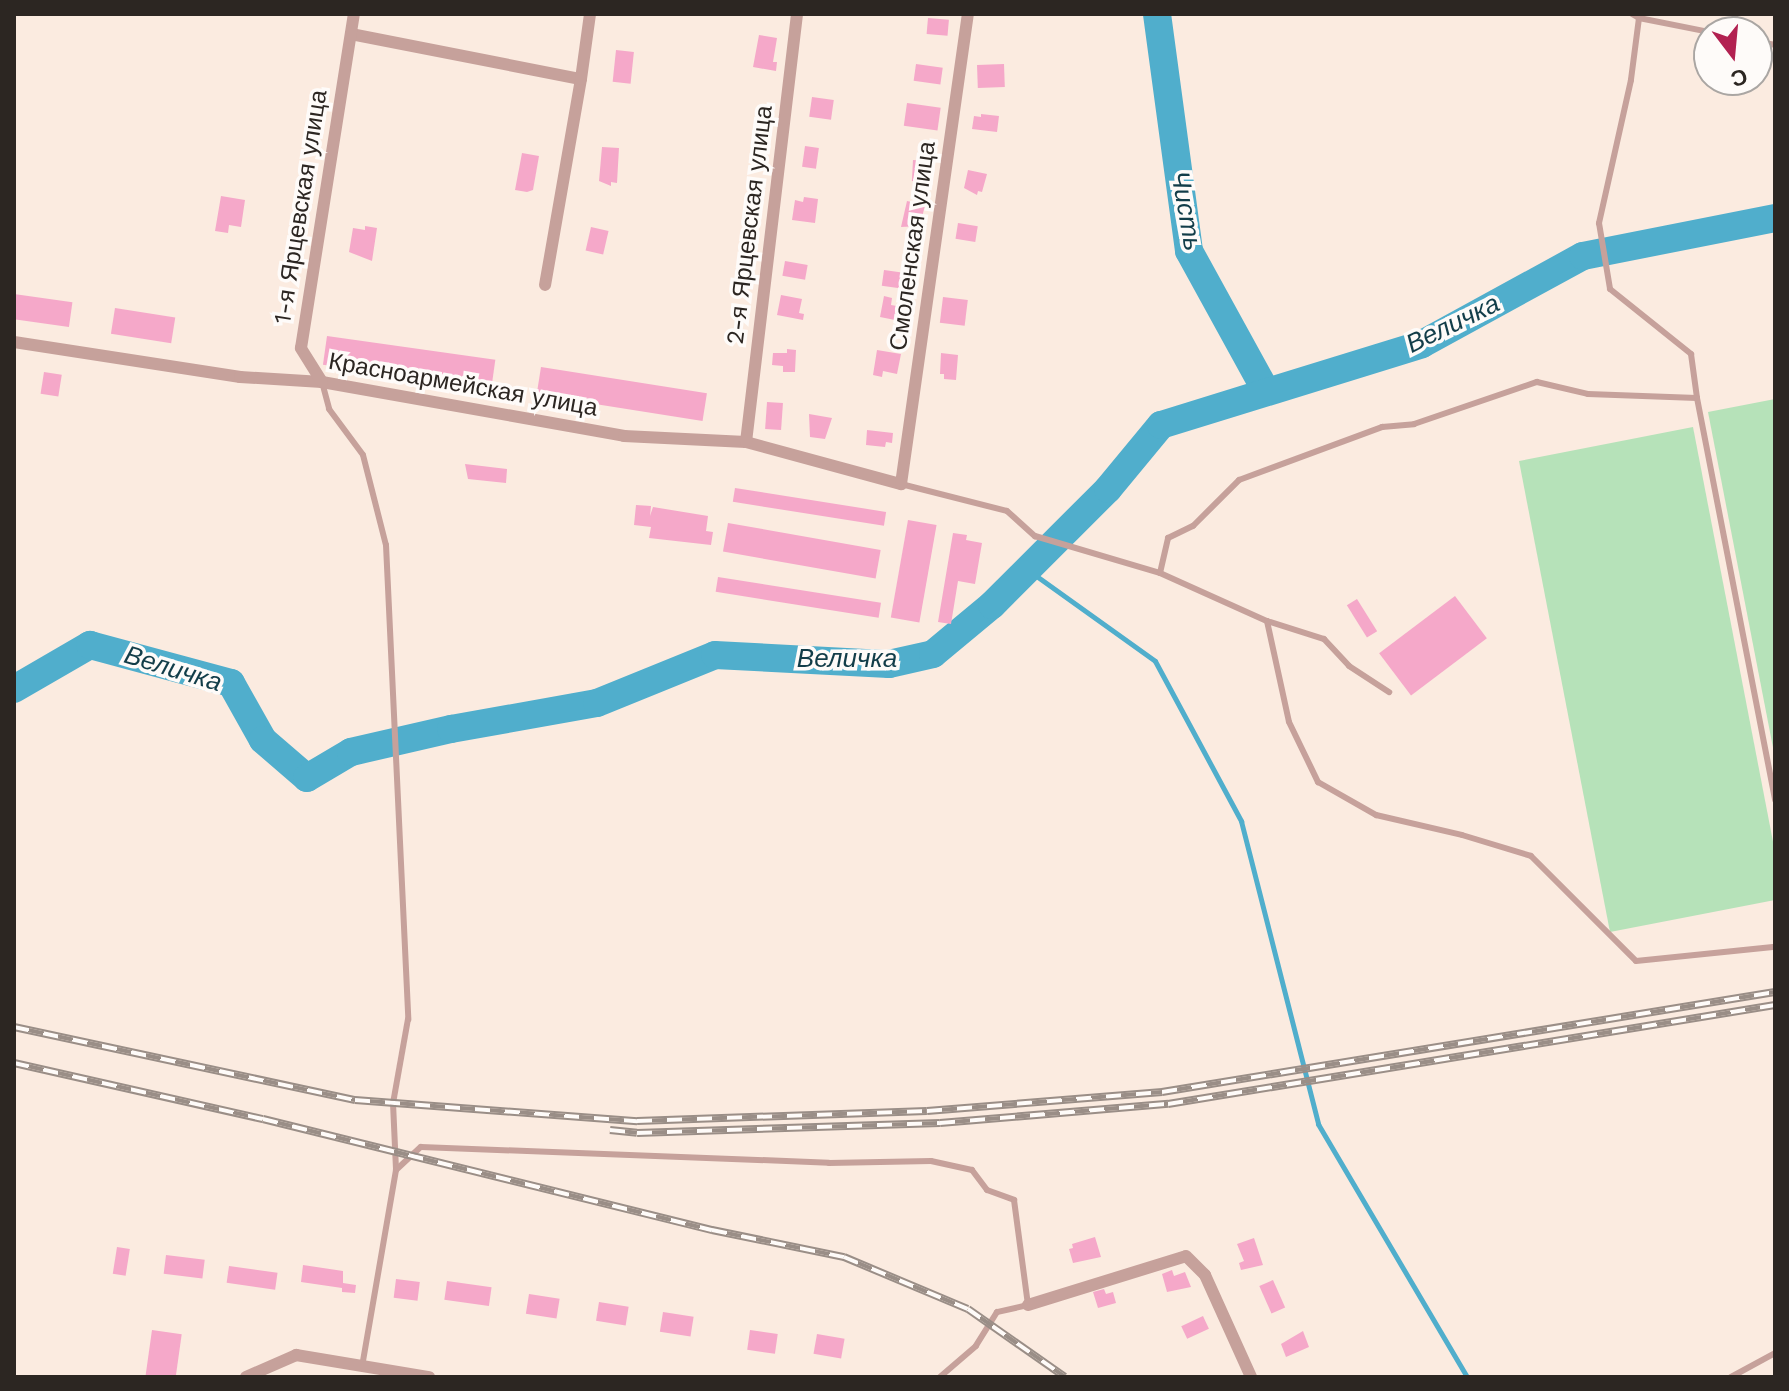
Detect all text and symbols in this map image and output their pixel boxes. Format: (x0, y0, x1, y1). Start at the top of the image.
north arrow (1693, 16, 1773, 96)
text: С (1728, 63, 1750, 92)
street label: 1-я Ярцевская улица (268, 88, 334, 326)
street label: 2-я Ярцевская улица (721, 104, 779, 346)
street label: Смоленская улица (884, 140, 942, 352)
water label: Чисть (1164, 169, 1208, 253)
water label: Величка (1401, 288, 1505, 360)
street label: Красноармейская улица (326, 347, 600, 423)
water label: Величка (121, 639, 225, 699)
water label: Величка (797, 643, 897, 675)

